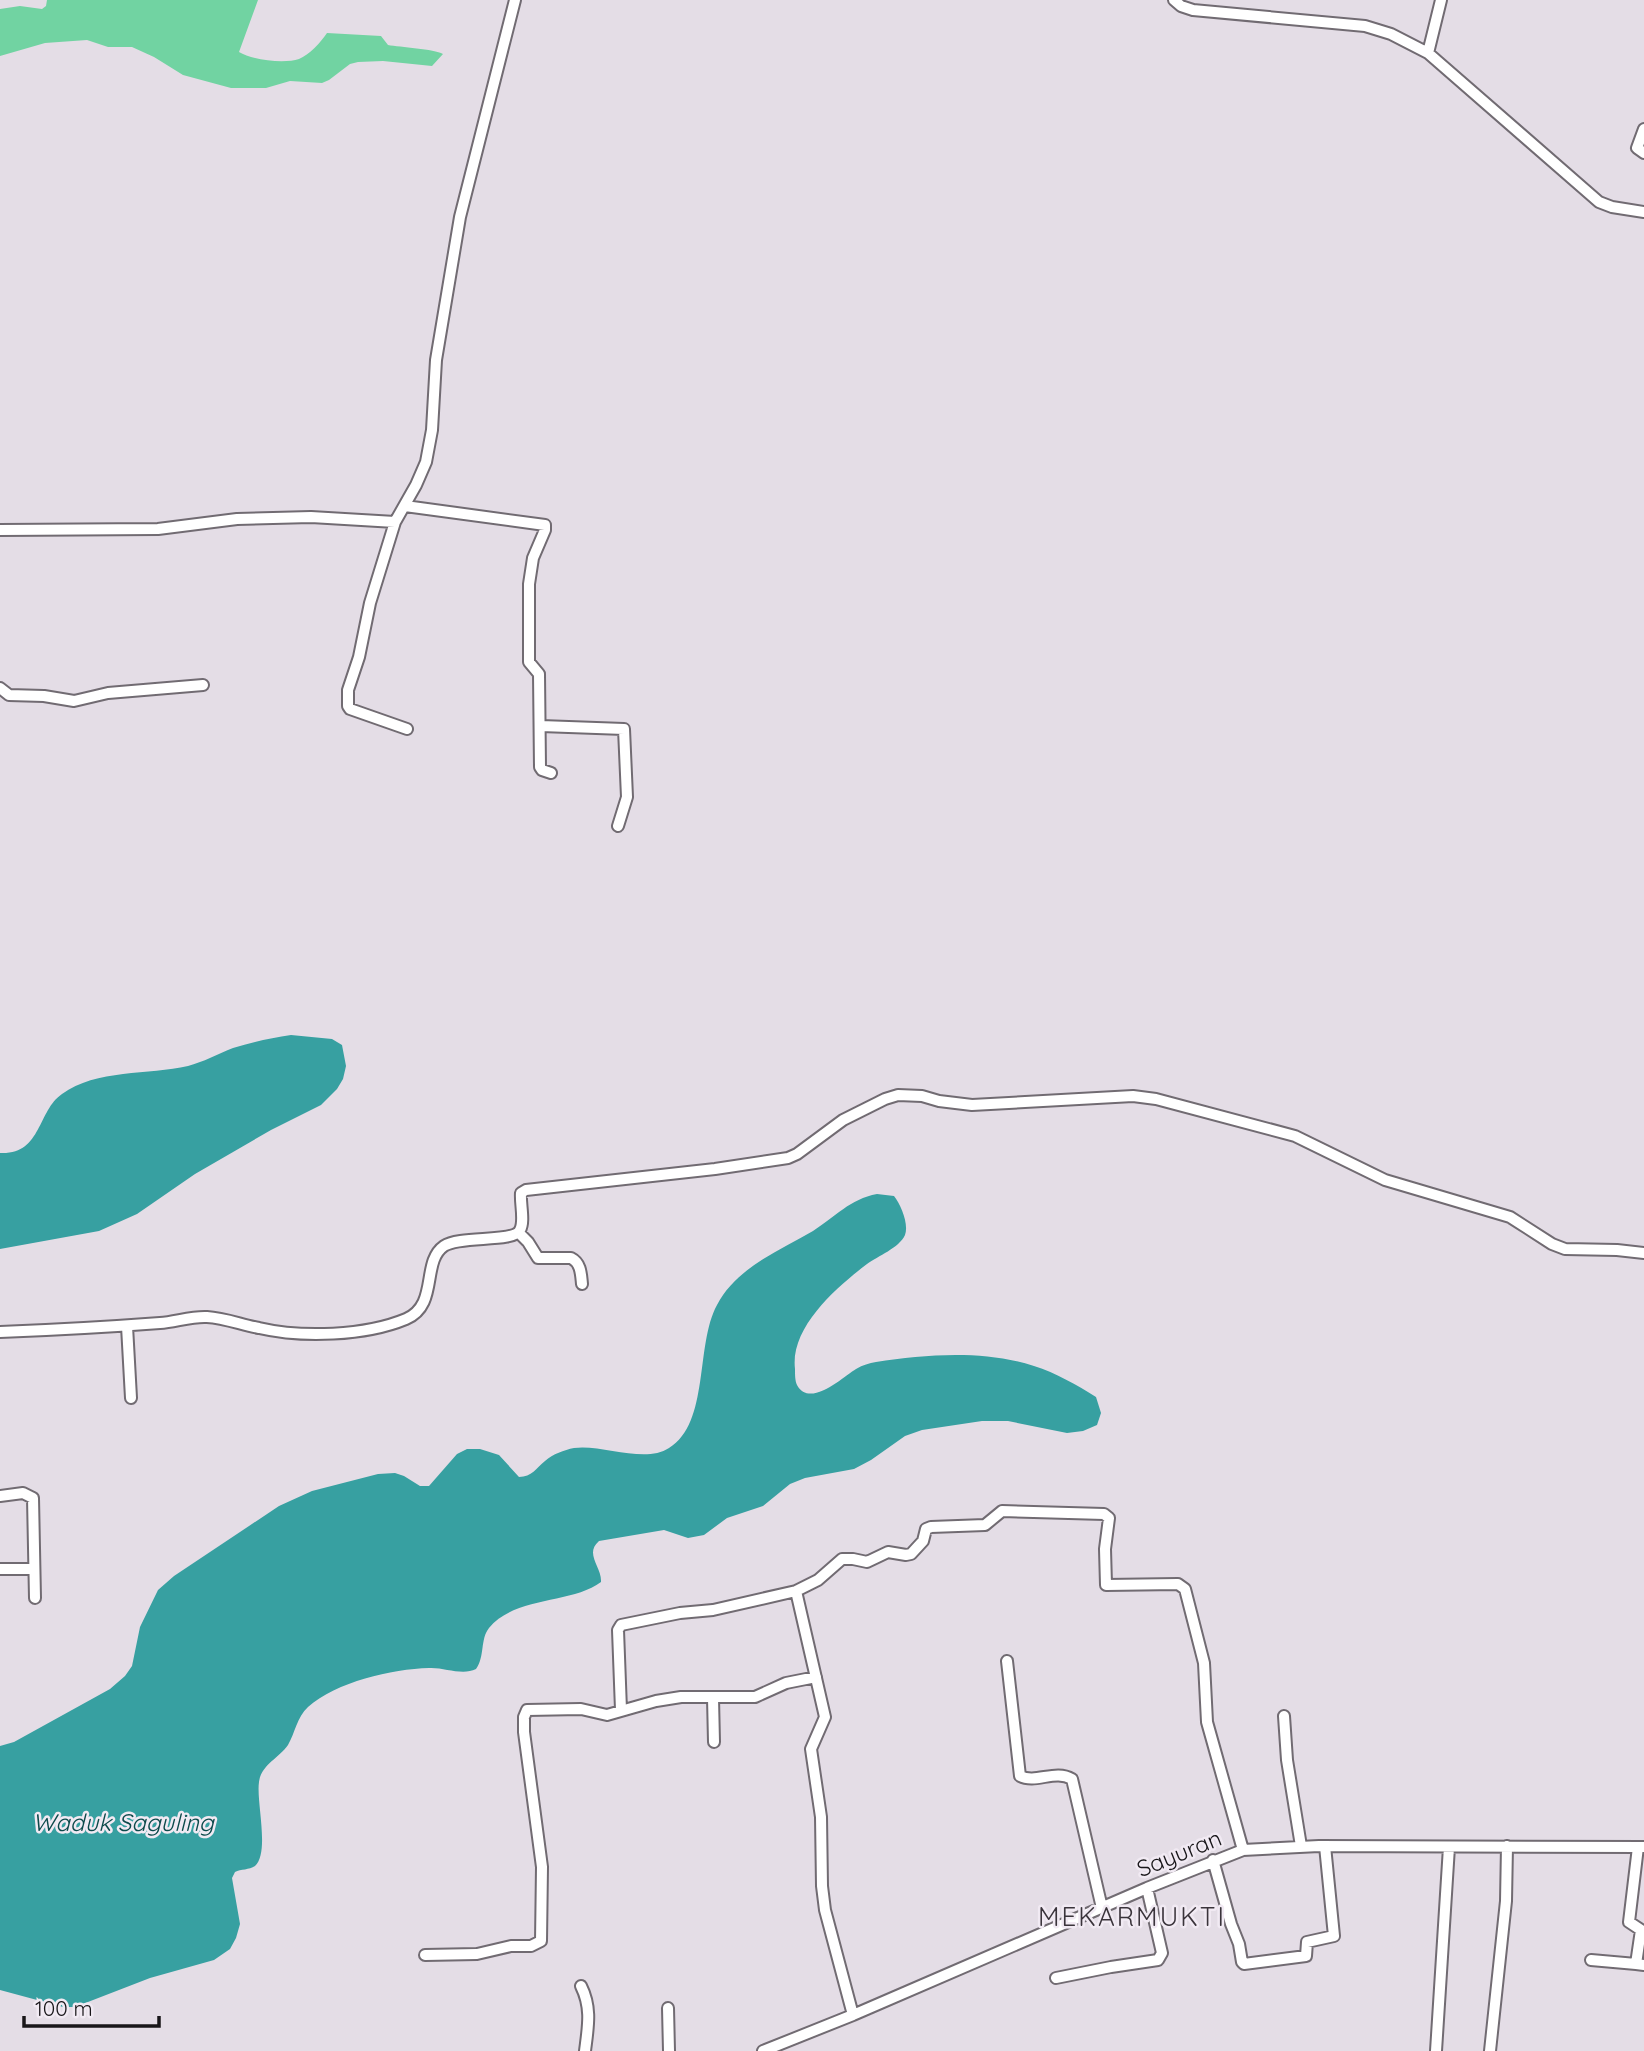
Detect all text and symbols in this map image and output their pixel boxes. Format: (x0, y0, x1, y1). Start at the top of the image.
water label: Waduk Saguling (32, 1807, 216, 1837)
street label: Sayuran (1132, 1823, 1226, 1883)
district label: MEKARMUKTI (1038, 1900, 1226, 1933)
scale bar (24, 1984, 159, 2028)
text: 100 m (35, 1995, 93, 2021)

